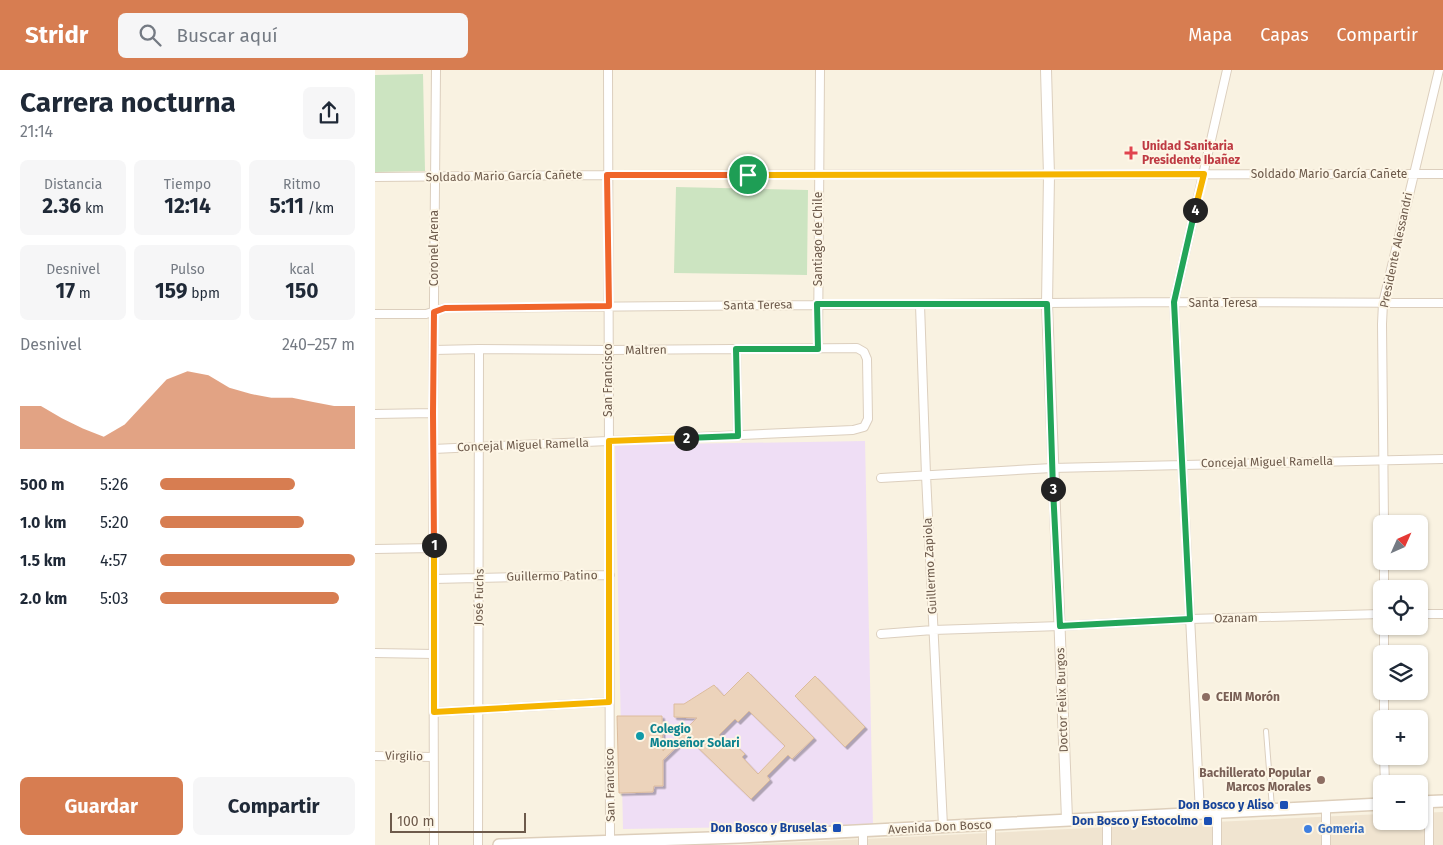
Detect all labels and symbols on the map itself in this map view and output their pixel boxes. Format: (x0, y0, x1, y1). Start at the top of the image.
place label: Unidad Sanitaria Presidente Ibañez (1142, 139, 1240, 167)
marker: Unidad Sanitaria Presidente Ibañez (1124, 146, 1138, 160)
pin (727, 154, 769, 196)
street label: Soldado Mario García Cañete (1251, 167, 1407, 181)
street label: Soldado Mario García Cañete (426, 168, 582, 184)
street label: Presidente Alessandri (1377, 191, 1415, 309)
street label: Santiago de Chile (811, 192, 825, 286)
pin: 4 (1183, 198, 1207, 222)
street label: Coronel Arena (427, 210, 441, 286)
street label: Santa Teresa (1189, 296, 1257, 310)
street label: Santa Teresa (723, 297, 793, 313)
street label: San Francisco (601, 343, 615, 417)
street label: Maltren (625, 343, 667, 357)
pin: 2 (673, 426, 699, 450)
street label: Concejal Miguel Ramella (457, 436, 589, 454)
street label: Concejal Miguel Ramella (1201, 454, 1333, 470)
pin: 3 (1041, 476, 1065, 502)
north arrow (1373, 515, 1427, 570)
street label: Guillermo Zapiola (920, 517, 940, 615)
pin: 1 (421, 532, 447, 558)
street label: José Fuchs (472, 568, 487, 626)
street label: Guillermo Patino (506, 568, 598, 584)
street label: Ozanam (1214, 611, 1258, 625)
street label: Doctor Felix Burgos (1053, 647, 1071, 753)
place label: CEIM Morón (1216, 690, 1280, 704)
marker: CEIM Morón (1200, 691, 1212, 703)
place label: Colegio Monseñor Solari (650, 722, 740, 750)
marker: Colegio Monseñor Solari (634, 730, 646, 742)
street label: San Francisco (602, 748, 618, 822)
street label: Virgilio (385, 749, 423, 763)
place label: Bachillerato Popular Marcos Morales (1199, 766, 1311, 794)
marker: Bachillerato Popular Marcos Morales (1315, 774, 1327, 786)
place label: Don Bosco y Aliso (1178, 798, 1274, 812)
marker: Don Bosco y Aliso (1278, 799, 1290, 811)
scale bar (390, 810, 526, 833)
place label: Don Bosco y Estocolmo (1072, 814, 1198, 828)
marker: Don Bosco y Estocolmo (1202, 815, 1214, 827)
street label: Avenida Don Bosco (888, 817, 992, 837)
place label: Don Bosco y Bruselas (711, 821, 827, 835)
marker: Don Bosco y Bruselas (831, 822, 843, 834)
place label: Gomeria (1318, 822, 1365, 836)
marker: Gomeria (1302, 823, 1314, 835)

